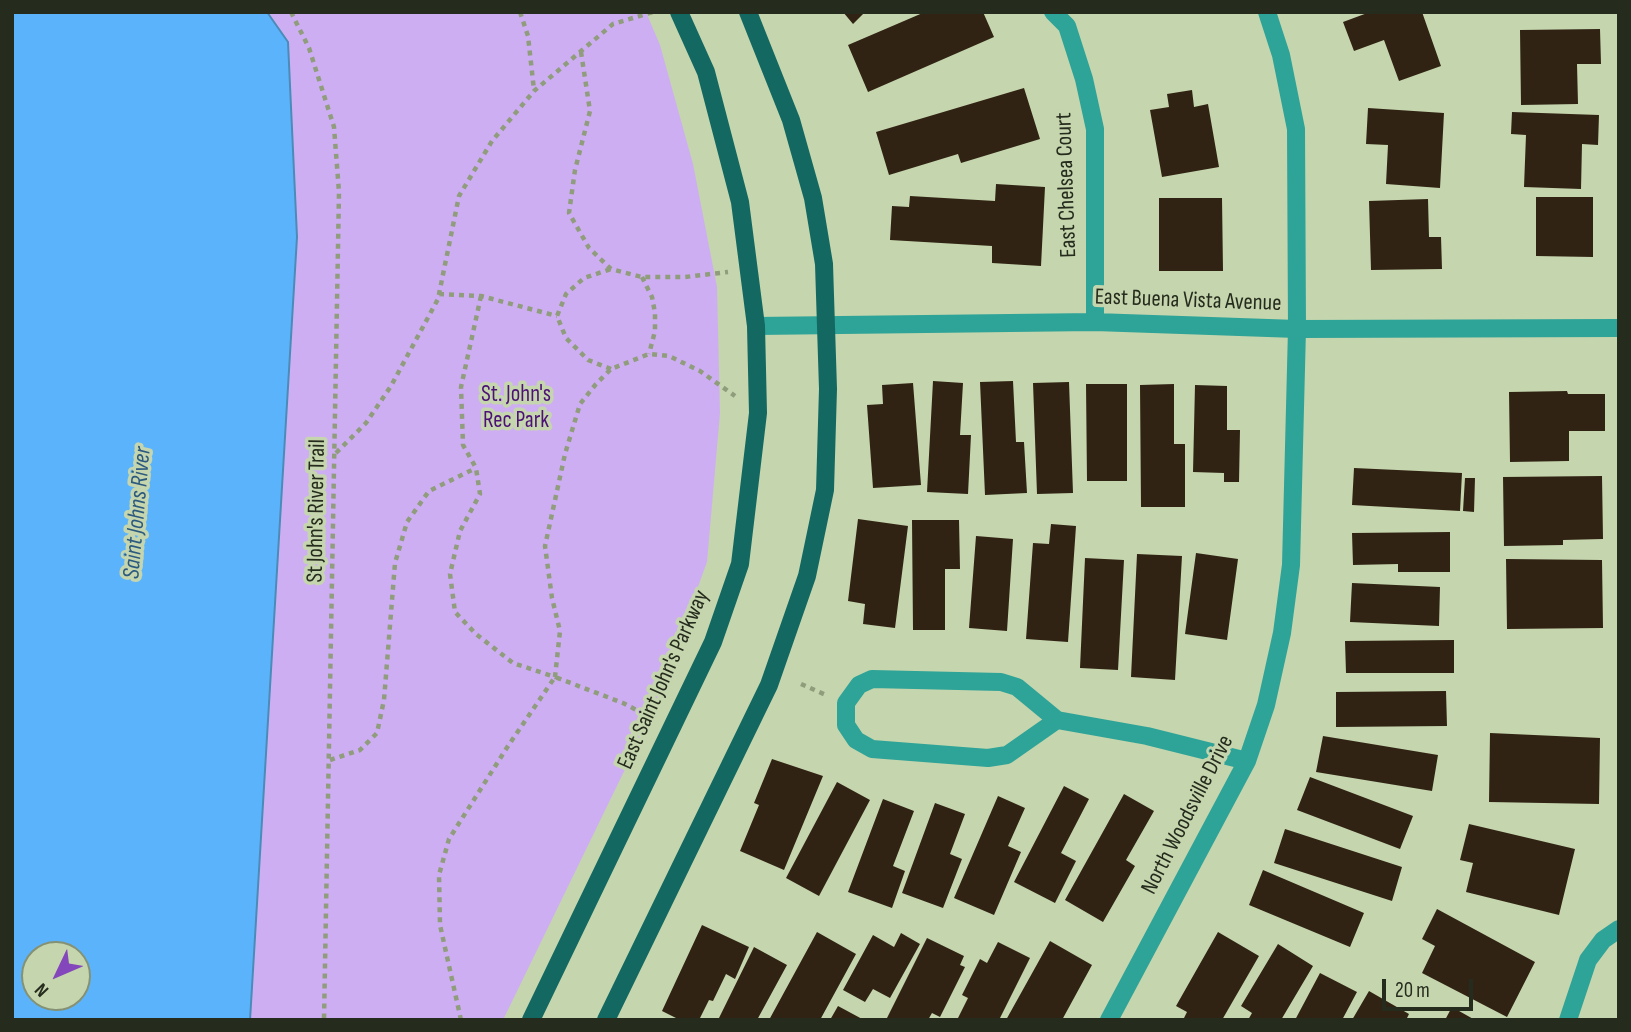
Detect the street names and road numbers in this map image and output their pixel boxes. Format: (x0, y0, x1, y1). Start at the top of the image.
street label: East Chelsea Court (1051, 112, 1083, 258)
street label: East Buena Vista Avenue (1094, 284, 1282, 318)
street label: St John's River Trail (302, 439, 332, 583)
street label: East Saint John's Parkway (612, 586, 716, 774)
street label: North Woodsville Drive (1136, 731, 1240, 899)

